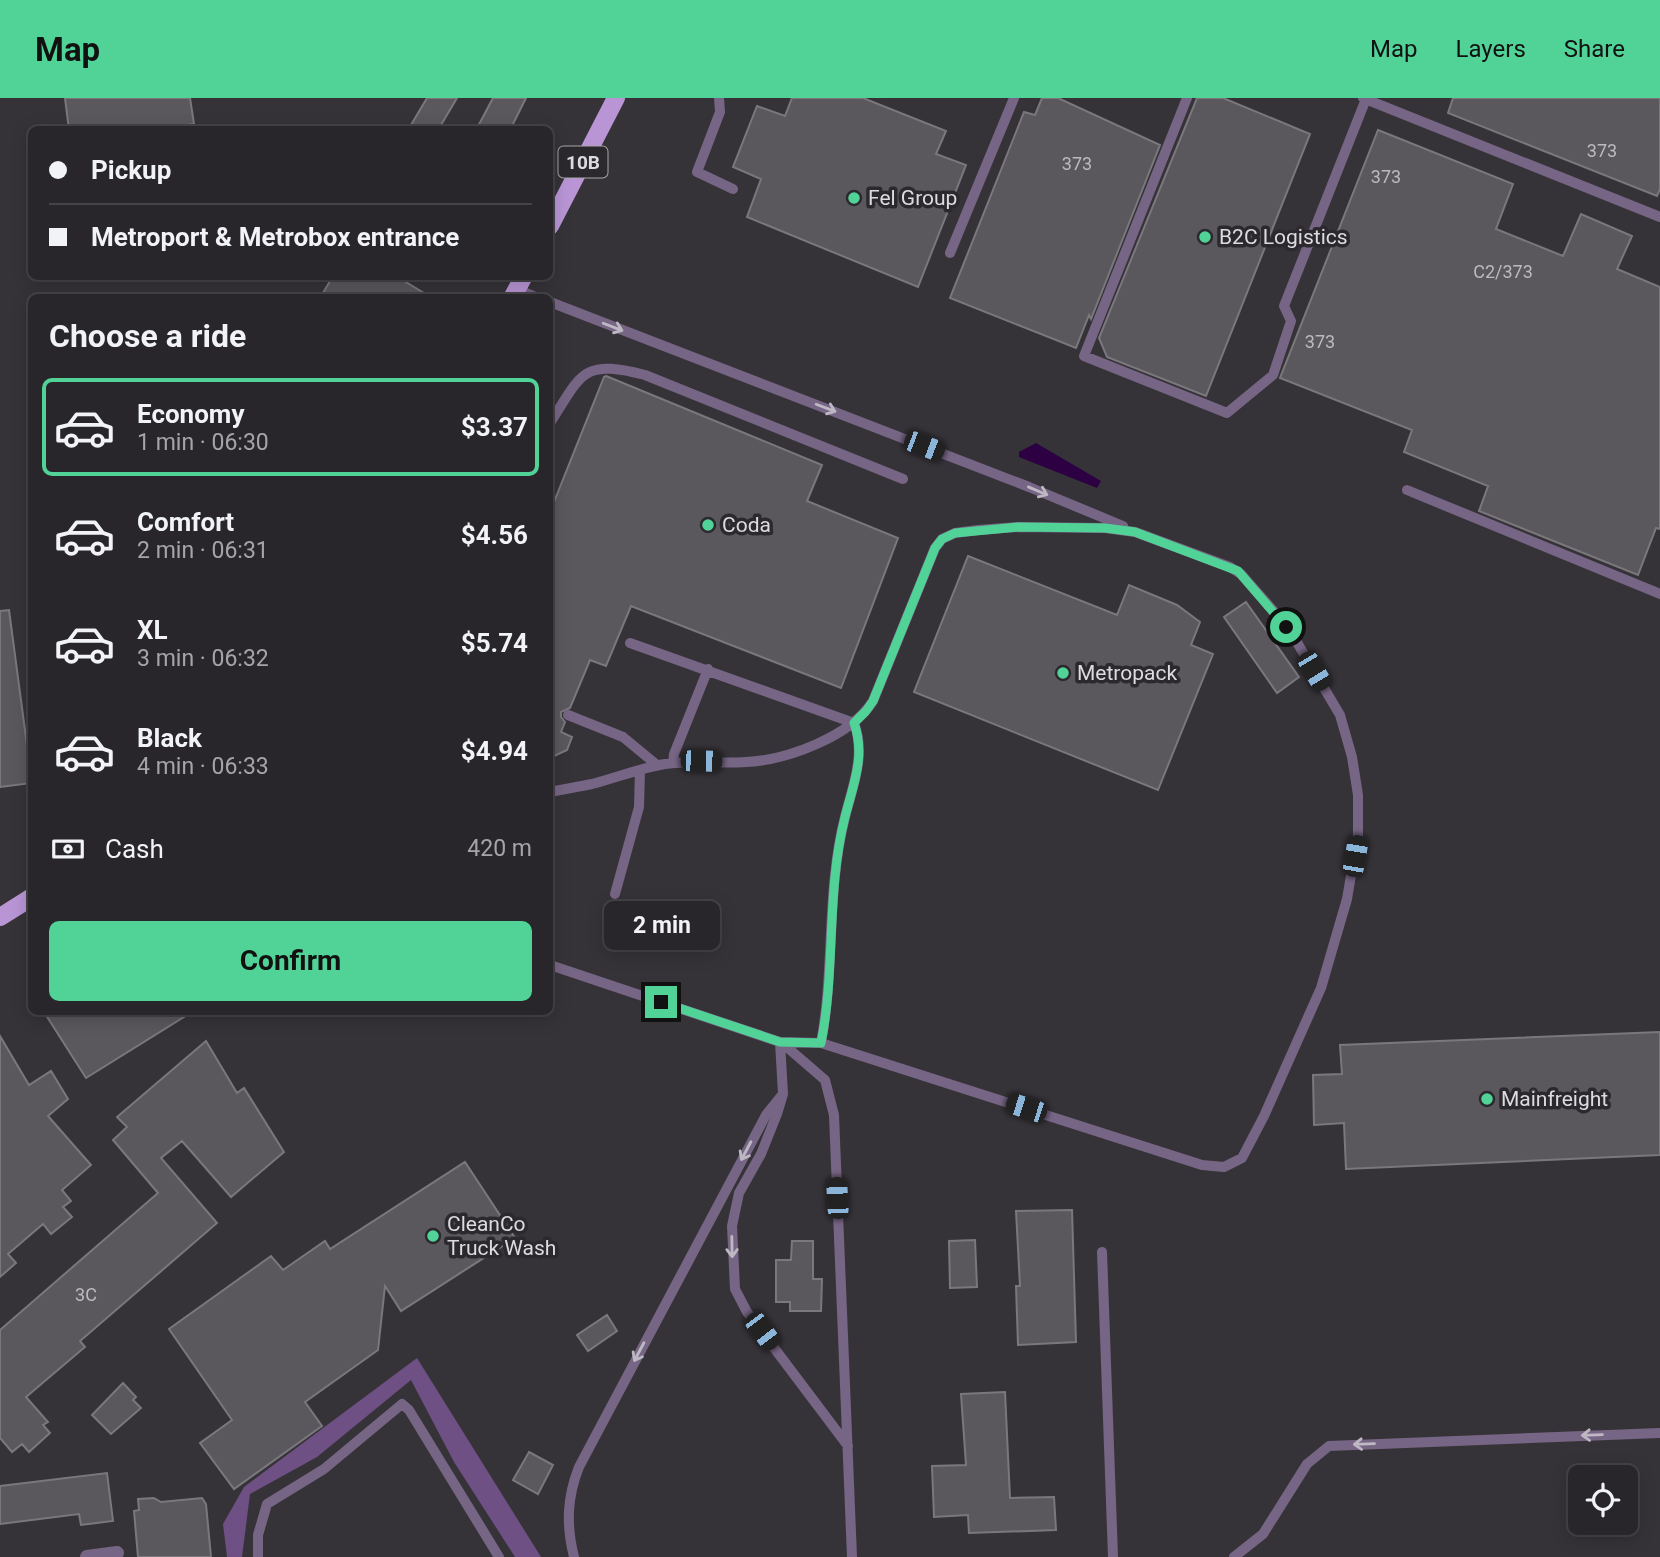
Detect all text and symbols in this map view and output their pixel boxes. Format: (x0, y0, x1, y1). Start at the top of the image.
text: Map (35, 30, 100, 69)
text: Map (1370, 35, 1418, 63)
text: Layers (1456, 35, 1526, 63)
text: Share (1564, 35, 1625, 63)
house number: 373 (1587, 140, 1617, 161)
road number: 10B (558, 146, 608, 178)
house number: 373 (1062, 153, 1092, 174)
text: Pickup (91, 155, 171, 185)
house number: 373 (1371, 166, 1401, 187)
place label: Fel Group (868, 186, 957, 210)
marker: Fel Group (846, 190, 862, 206)
text: Metroport & Metrobox entrance (91, 222, 459, 252)
place label: B2C Logistics (1219, 225, 1348, 249)
marker: B2C Logistics (1197, 229, 1213, 245)
house number: C2/373 (1473, 261, 1533, 282)
text: Choose a ride (49, 317, 246, 355)
one-way arrow (602, 322, 623, 334)
house number: 373 (1305, 331, 1335, 352)
icon: car (53, 396, 116, 459)
text: Economy (137, 399, 244, 429)
one-way arrow (814, 403, 836, 416)
text: $3.37 (461, 412, 528, 442)
text: 1 min · 06:30 (137, 429, 269, 456)
car (901, 429, 948, 463)
one-way arrow (1026, 485, 1048, 498)
icon: car (53, 504, 116, 567)
text: Comfort (137, 507, 234, 537)
place label: Coda (722, 513, 771, 537)
marker: Coda (700, 517, 716, 533)
text: $4.56 (461, 520, 528, 550)
text: 2 min · 06:31 (137, 537, 269, 564)
route start (1270, 611, 1302, 643)
icon: car (53, 612, 116, 675)
text: XL (137, 615, 168, 645)
text: $5.74 (461, 628, 528, 658)
text: 3 min · 06:32 (137, 645, 269, 672)
car (1295, 648, 1334, 694)
place label: Metropack (1077, 661, 1177, 685)
marker: Metropack (1055, 665, 1071, 681)
icon: car (53, 720, 116, 783)
text: Black (137, 723, 202, 753)
text: $4.94 (461, 736, 528, 766)
car (680, 750, 723, 772)
text: 4 min · 06:33 (137, 753, 269, 780)
icon: cash (49, 830, 87, 868)
car (1342, 833, 1369, 879)
text: Cash (105, 834, 164, 864)
text: 420 m (467, 835, 532, 862)
callout: 2 min (603, 900, 719, 950)
text: 2 min (633, 912, 691, 939)
button: Confirm (49, 921, 532, 1001)
route end (645, 986, 677, 1018)
place label: Mainfreight (1501, 1087, 1608, 1111)
marker: Mainfreight (1479, 1091, 1495, 1107)
car (1003, 1092, 1050, 1124)
one-way arrow (739, 1140, 752, 1161)
car (826, 1176, 849, 1220)
place label: CleanCo Truck Wash (447, 1212, 556, 1260)
marker: CleanCo Truck Wash (425, 1228, 441, 1244)
one-way arrow (725, 1235, 739, 1258)
house number: 3C (75, 1284, 97, 1305)
car (741, 1308, 784, 1354)
one-way arrow (632, 1341, 645, 1362)
one-way arrow (1581, 1429, 1604, 1442)
one-way arrow (1353, 1438, 1376, 1451)
map controls (1568, 1465, 1638, 1535)
button: locate (1568, 1465, 1638, 1535)

